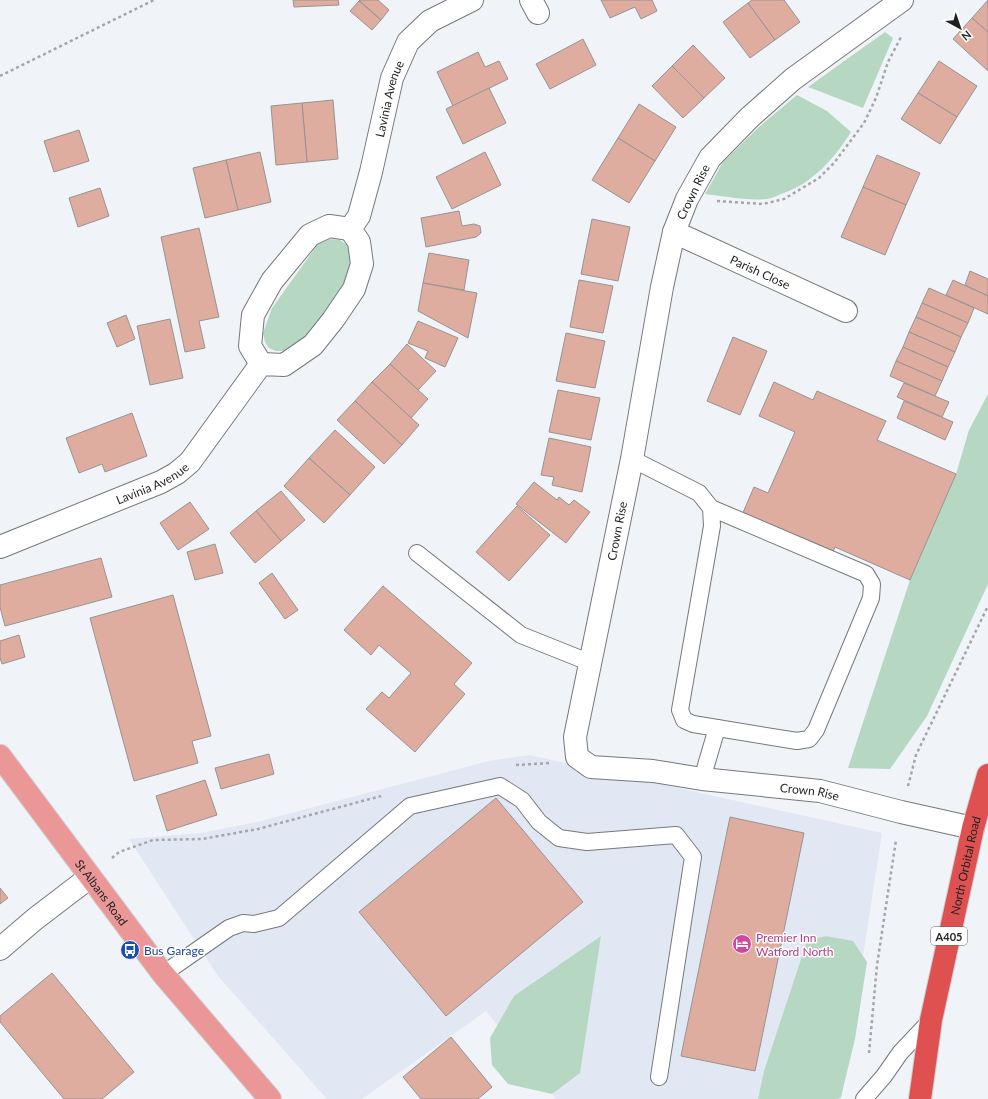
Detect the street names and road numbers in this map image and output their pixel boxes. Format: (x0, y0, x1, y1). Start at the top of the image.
street label: Lavinia Avenue (372, 58, 406, 138)
street label: Crown Rise (673, 162, 713, 222)
street label: Parish Close (728, 251, 793, 292)
street label: Lavinia Avenue (114, 459, 191, 507)
street label: Crown Rise (604, 500, 630, 562)
street label: Crown Rise (779, 779, 841, 803)
street label: North Orbital Road (947, 814, 983, 916)
street label: St Albans Road (72, 856, 131, 928)
road number: A405 (931, 927, 967, 945)

